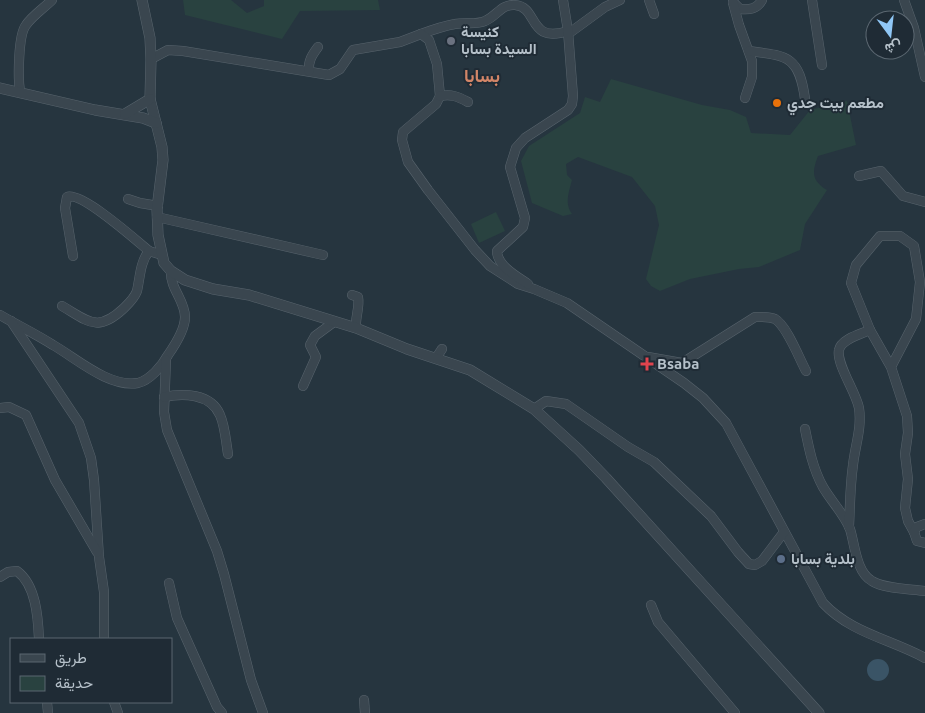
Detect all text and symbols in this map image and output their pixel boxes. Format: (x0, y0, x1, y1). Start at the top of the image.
north arrow (865, 10, 915, 60)
place label: كنيسة السيدة بسابا (461, 23, 537, 58)
marker: كنيسة السيدة بسابا (445, 35, 457, 47)
text: ش (883, 37, 904, 58)
district label: بسابا (464, 65, 500, 87)
place label: مطعم بيت جدي (787, 94, 884, 116)
marker: مطعم بيت جدي (771, 97, 783, 109)
place label: Bsaba (657, 355, 699, 372)
marker: Bsaba (641, 358, 653, 370)
place label: بلدية بسابا (791, 550, 855, 568)
marker: بلدية بسابا (775, 553, 787, 565)
legend (10, 638, 172, 703)
text: طريق (55, 649, 87, 668)
text: حديقة (55, 674, 93, 692)

